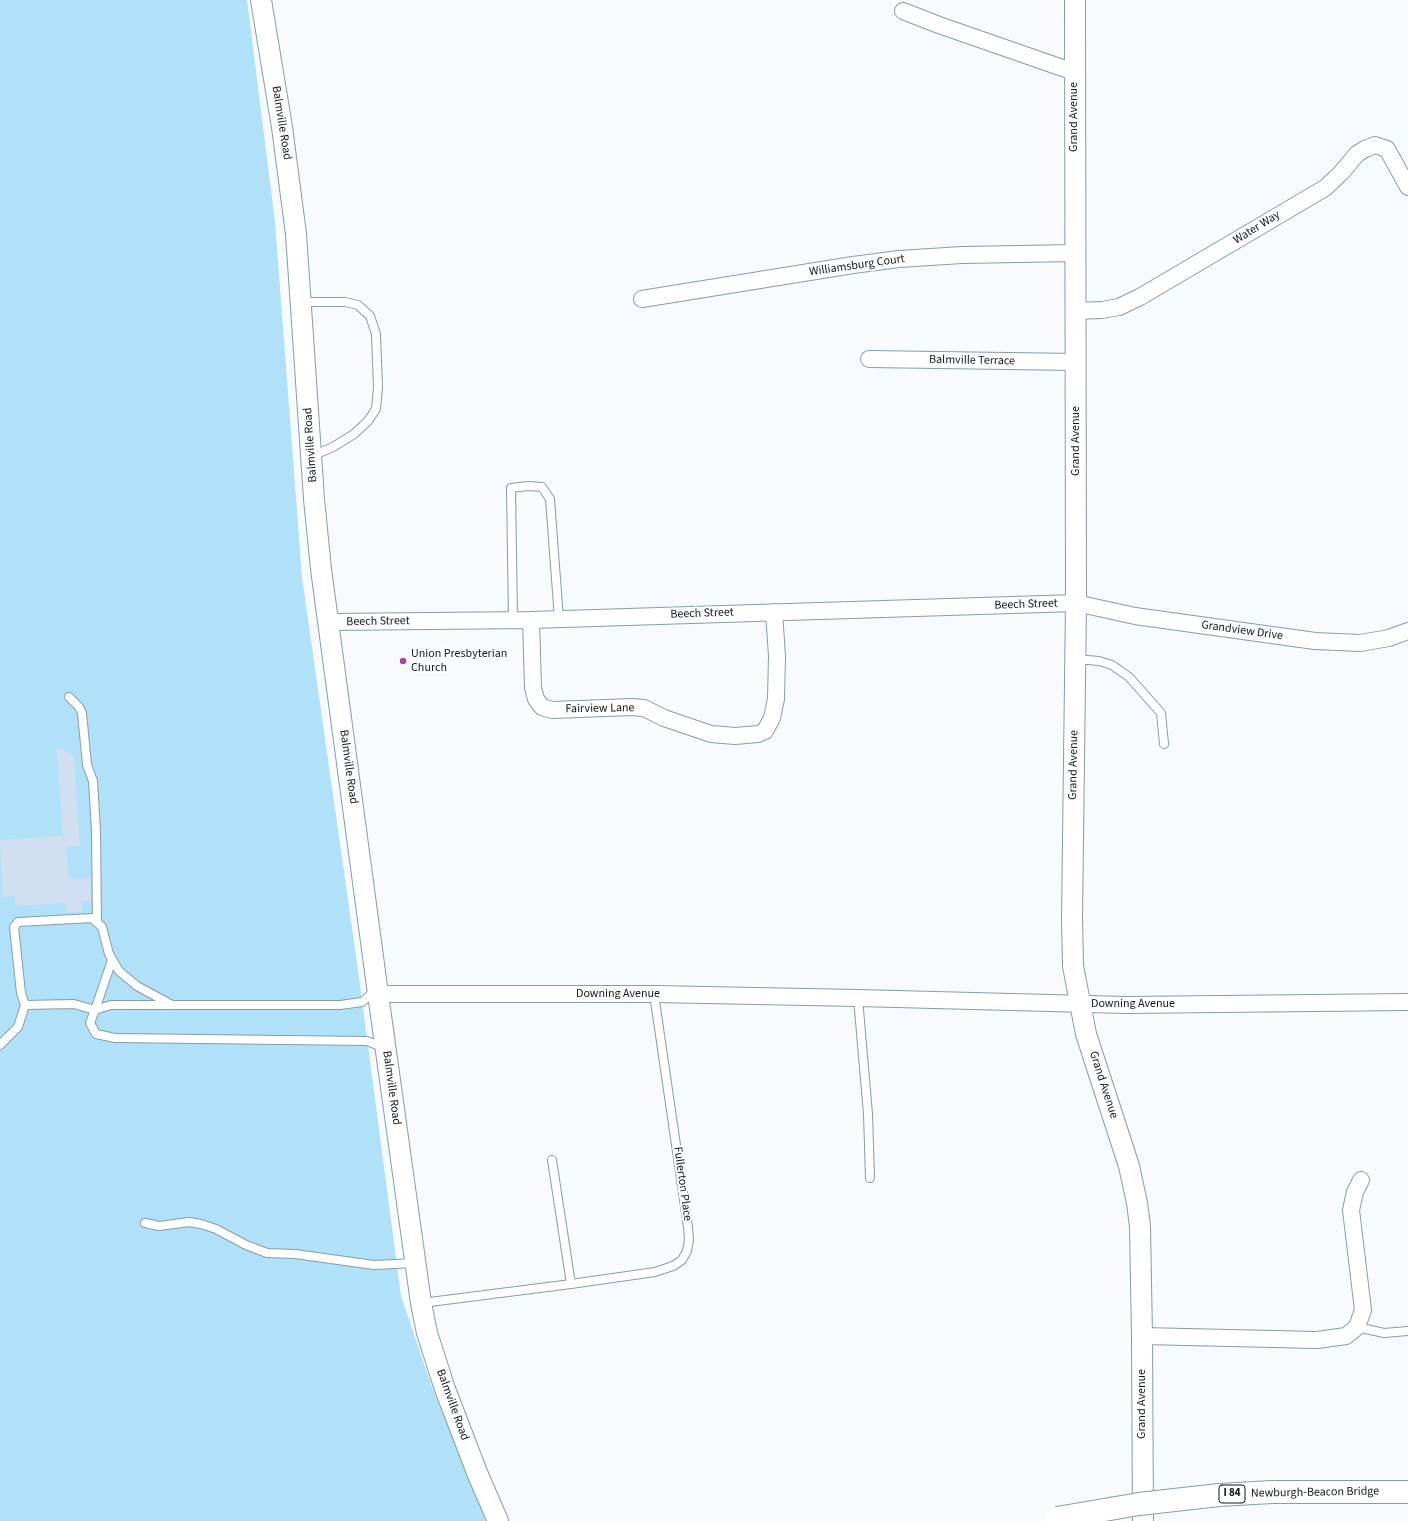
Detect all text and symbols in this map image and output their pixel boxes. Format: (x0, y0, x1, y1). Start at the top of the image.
street label: Grand Avenue (1067, 82, 1081, 152)
street label: Balmville Road (268, 85, 294, 161)
street label: Water Way (1231, 208, 1283, 248)
street label: Williamsburg Court (808, 252, 906, 280)
street label: Balmville Terrace (929, 353, 1015, 369)
street label: Grand Avenue (1069, 406, 1083, 476)
street label: Balmville Road (301, 407, 321, 483)
street label: Beech Street (994, 597, 1058, 613)
street label: Beech Street (670, 606, 734, 622)
street label: Beech Street (346, 614, 410, 630)
street label: Grandview Drive (1200, 618, 1284, 644)
place label: Union Presbyterian Church (411, 647, 507, 675)
marker: Union Presbyterian Church (398, 656, 408, 666)
street label: Fairview Lane (565, 701, 635, 717)
street label: Balmville Road (336, 729, 360, 805)
street label: Grand Avenue (1066, 730, 1082, 800)
street label: Downing Avenue (576, 987, 660, 1001)
street label: Downing Avenue (1091, 997, 1175, 1011)
street label: Balmville Road (379, 1050, 403, 1126)
street label: Grand Avenue (1085, 1050, 1121, 1120)
street label: Fullerton Place (670, 1146, 694, 1222)
street label: Balmville Road (432, 1367, 472, 1443)
street label: Grand Avenue (1135, 1369, 1149, 1439)
road number: I 84 (1219, 1485, 1245, 1503)
street label: Newburgh-Beacon Bridge (1251, 1485, 1379, 1501)

